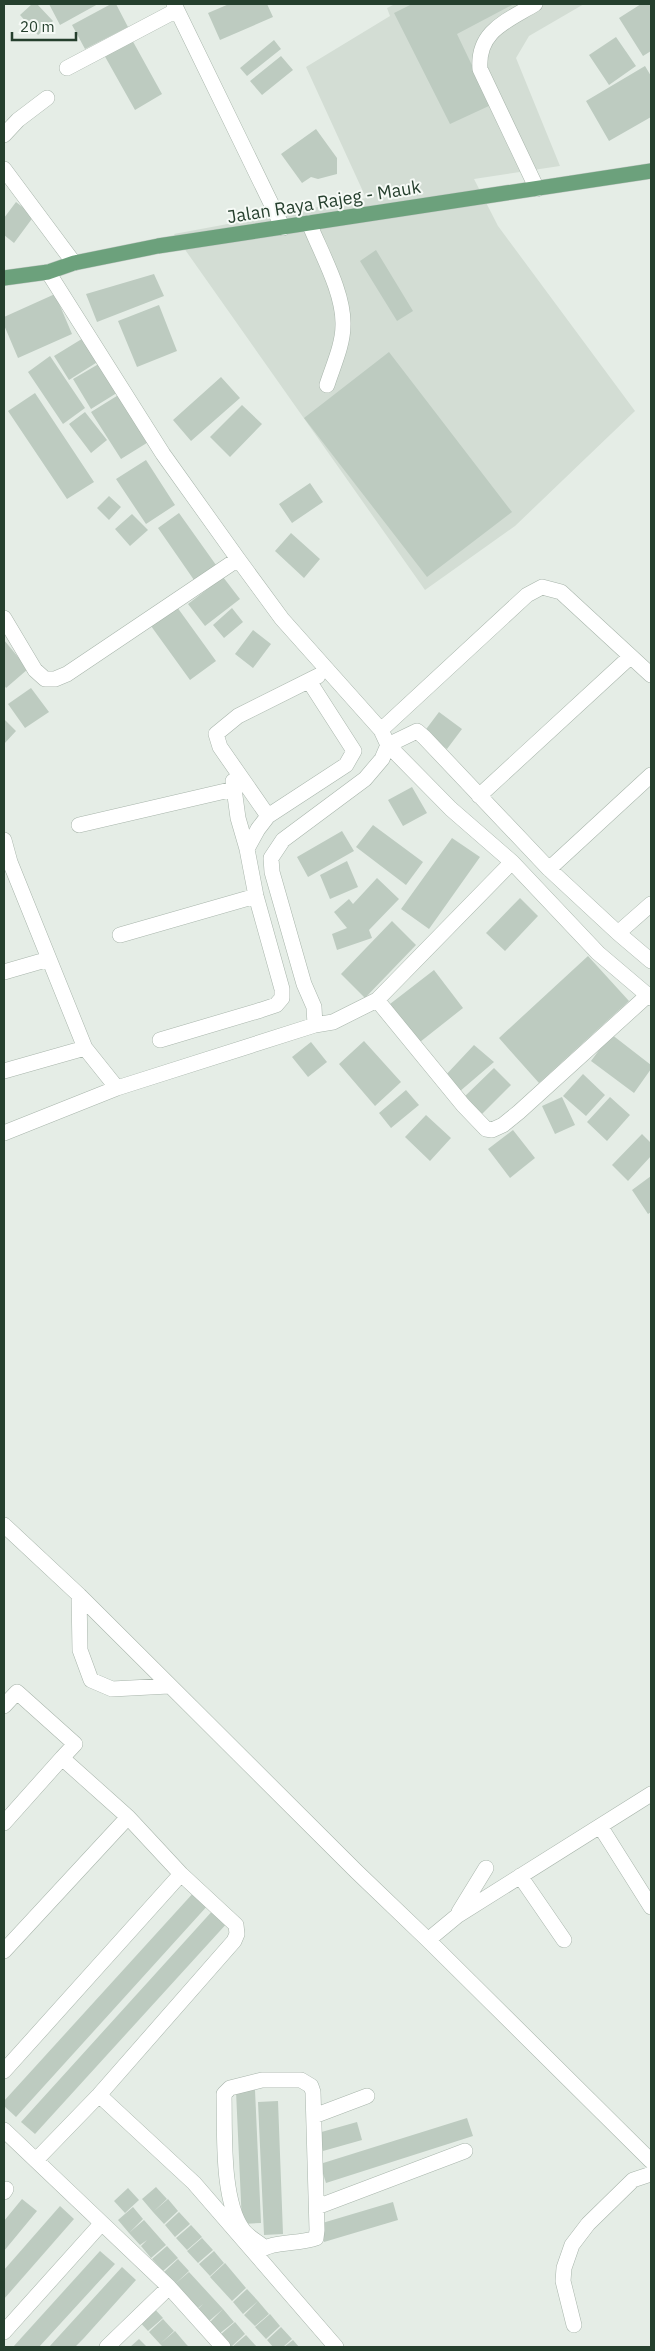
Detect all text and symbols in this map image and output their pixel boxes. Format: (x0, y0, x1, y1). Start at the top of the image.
scale bar (12, 10, 76, 42)
text: 20 m (20, 17, 55, 36)
street label: Jalan Raya Rajeg - Mauk (225, 175, 423, 228)

